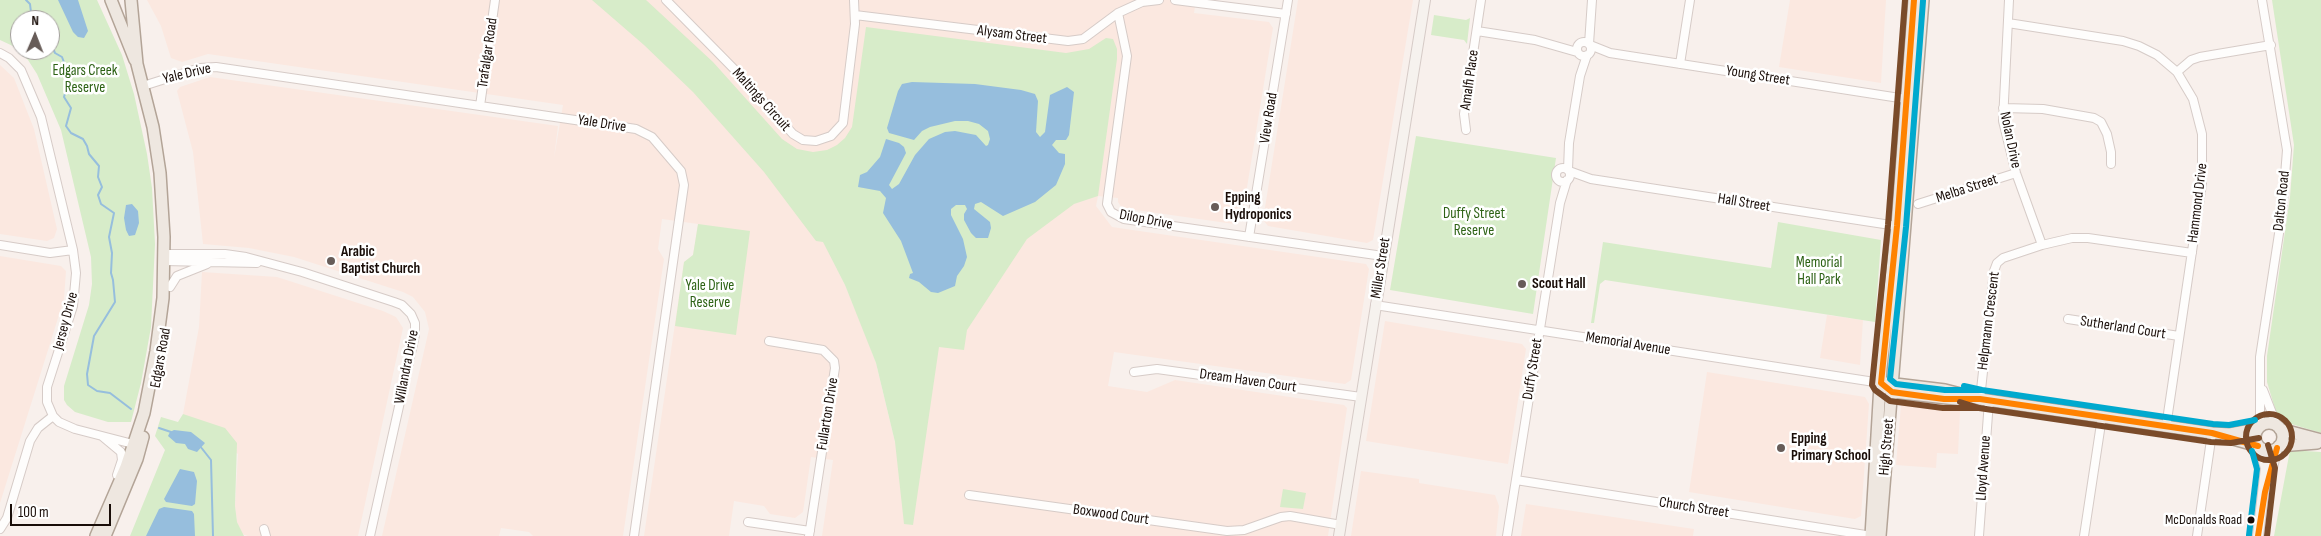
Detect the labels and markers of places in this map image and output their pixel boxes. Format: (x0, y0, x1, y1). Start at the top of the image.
place label: Epping Hydroponics (1225, 189, 1292, 224)
marker: Epping Hydroponics (1209, 201, 1221, 213)
place label: Arabic Baptist Church (341, 243, 420, 278)
marker: Arabic Baptist Church (325, 255, 337, 267)
place label: Scout Hall (1532, 275, 1586, 293)
marker: Scout Hall (1516, 278, 1528, 290)
place label: Epping Primary School (1791, 430, 1871, 465)
marker: Epping Primary School (1775, 442, 1787, 454)
place label: McDonalds Road (2165, 512, 2242, 528)
marker: McDonalds Road (2246, 515, 2256, 525)

